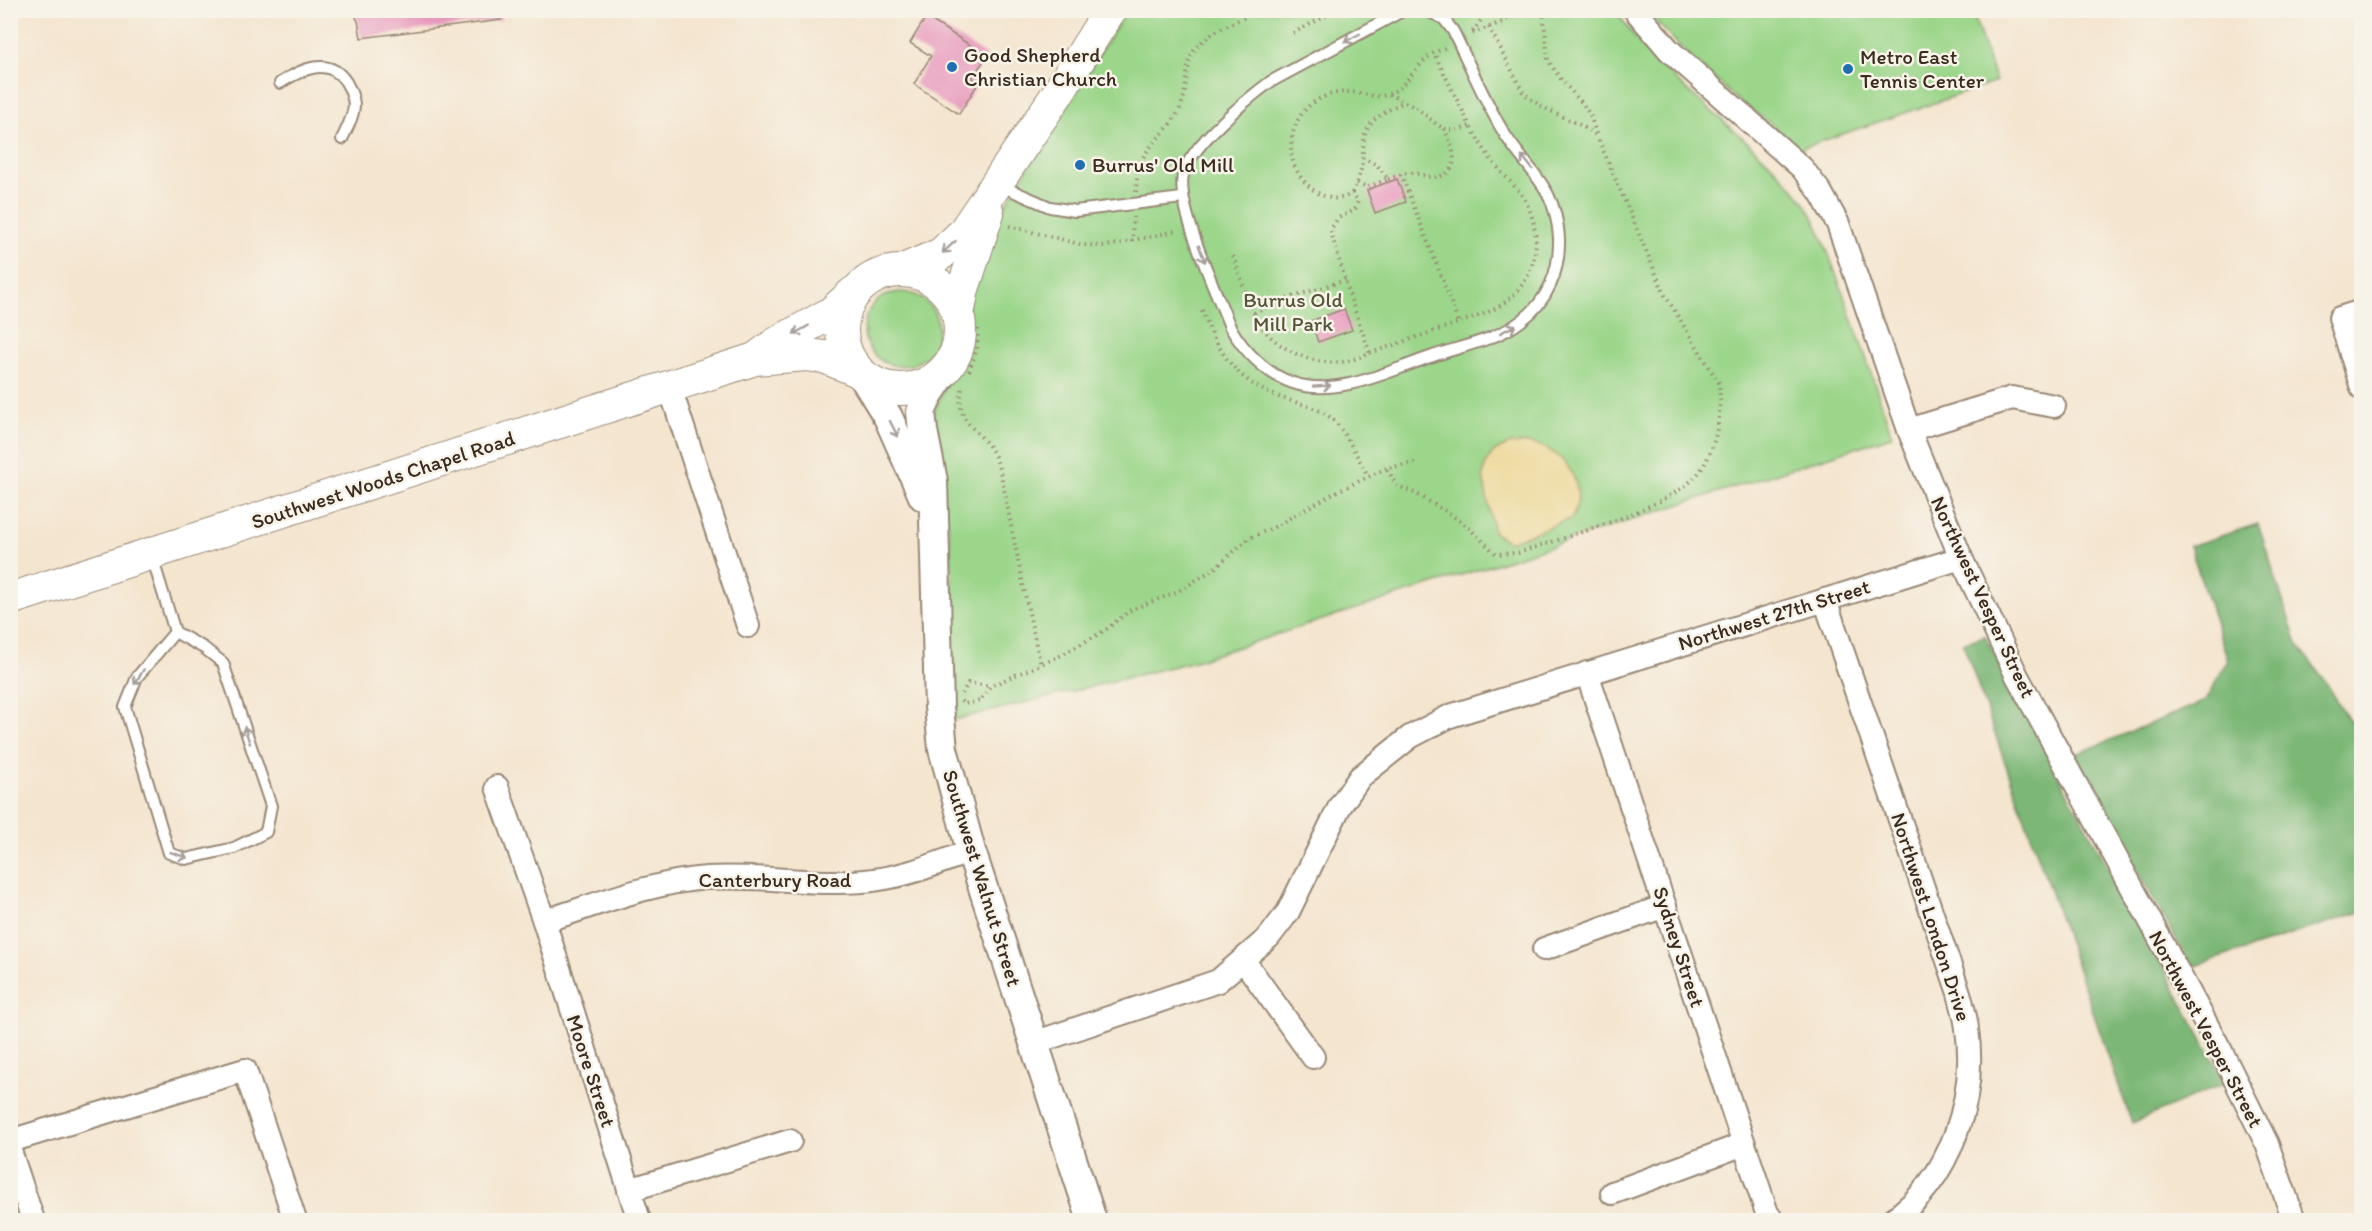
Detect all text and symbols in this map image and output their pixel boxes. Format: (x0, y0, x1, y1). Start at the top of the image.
one-way arrow (1344, 32, 1361, 44)
place label: Good Shepherd Christian Church (964, 42, 1117, 91)
place label: Metro East Tennis Center (1860, 44, 1985, 93)
marker: Good Shepherd Christian Church (945, 60, 959, 74)
marker: Metro East Tennis Center (1841, 62, 1855, 76)
place label: Burrus' Old Mill (1092, 152, 1234, 177)
one-way arrow (1521, 155, 1534, 171)
marker: Burrus' Old Mill (1073, 158, 1087, 172)
one-way arrow (941, 240, 956, 254)
one-way arrow (1197, 244, 1208, 262)
park label: Burrus Old Mill Park (1243, 287, 1343, 336)
one-way arrow (1498, 323, 1516, 334)
one-way arrow (792, 325, 810, 336)
one-way arrow (1312, 380, 1332, 391)
one-way arrow (889, 419, 900, 437)
street label: Southwest Woods Chapel Road (248, 425, 518, 534)
street label: Northwest Vesper Street (1926, 492, 2041, 702)
street label: Northwest 27th Street (1675, 573, 1873, 656)
one-way arrow (132, 668, 144, 685)
one-way arrow (241, 726, 252, 745)
street label: Southwest Walnut Street (938, 767, 1027, 989)
street label: Northwest London Drive (1886, 809, 1977, 1024)
one-way arrow (169, 850, 188, 861)
street label: Canterbury Road (699, 867, 852, 892)
street label: Sydney Street (1648, 883, 1711, 1010)
street label: Northwest Vesper Street (2144, 926, 2269, 1132)
street label: Moore Street (562, 1011, 621, 1130)

